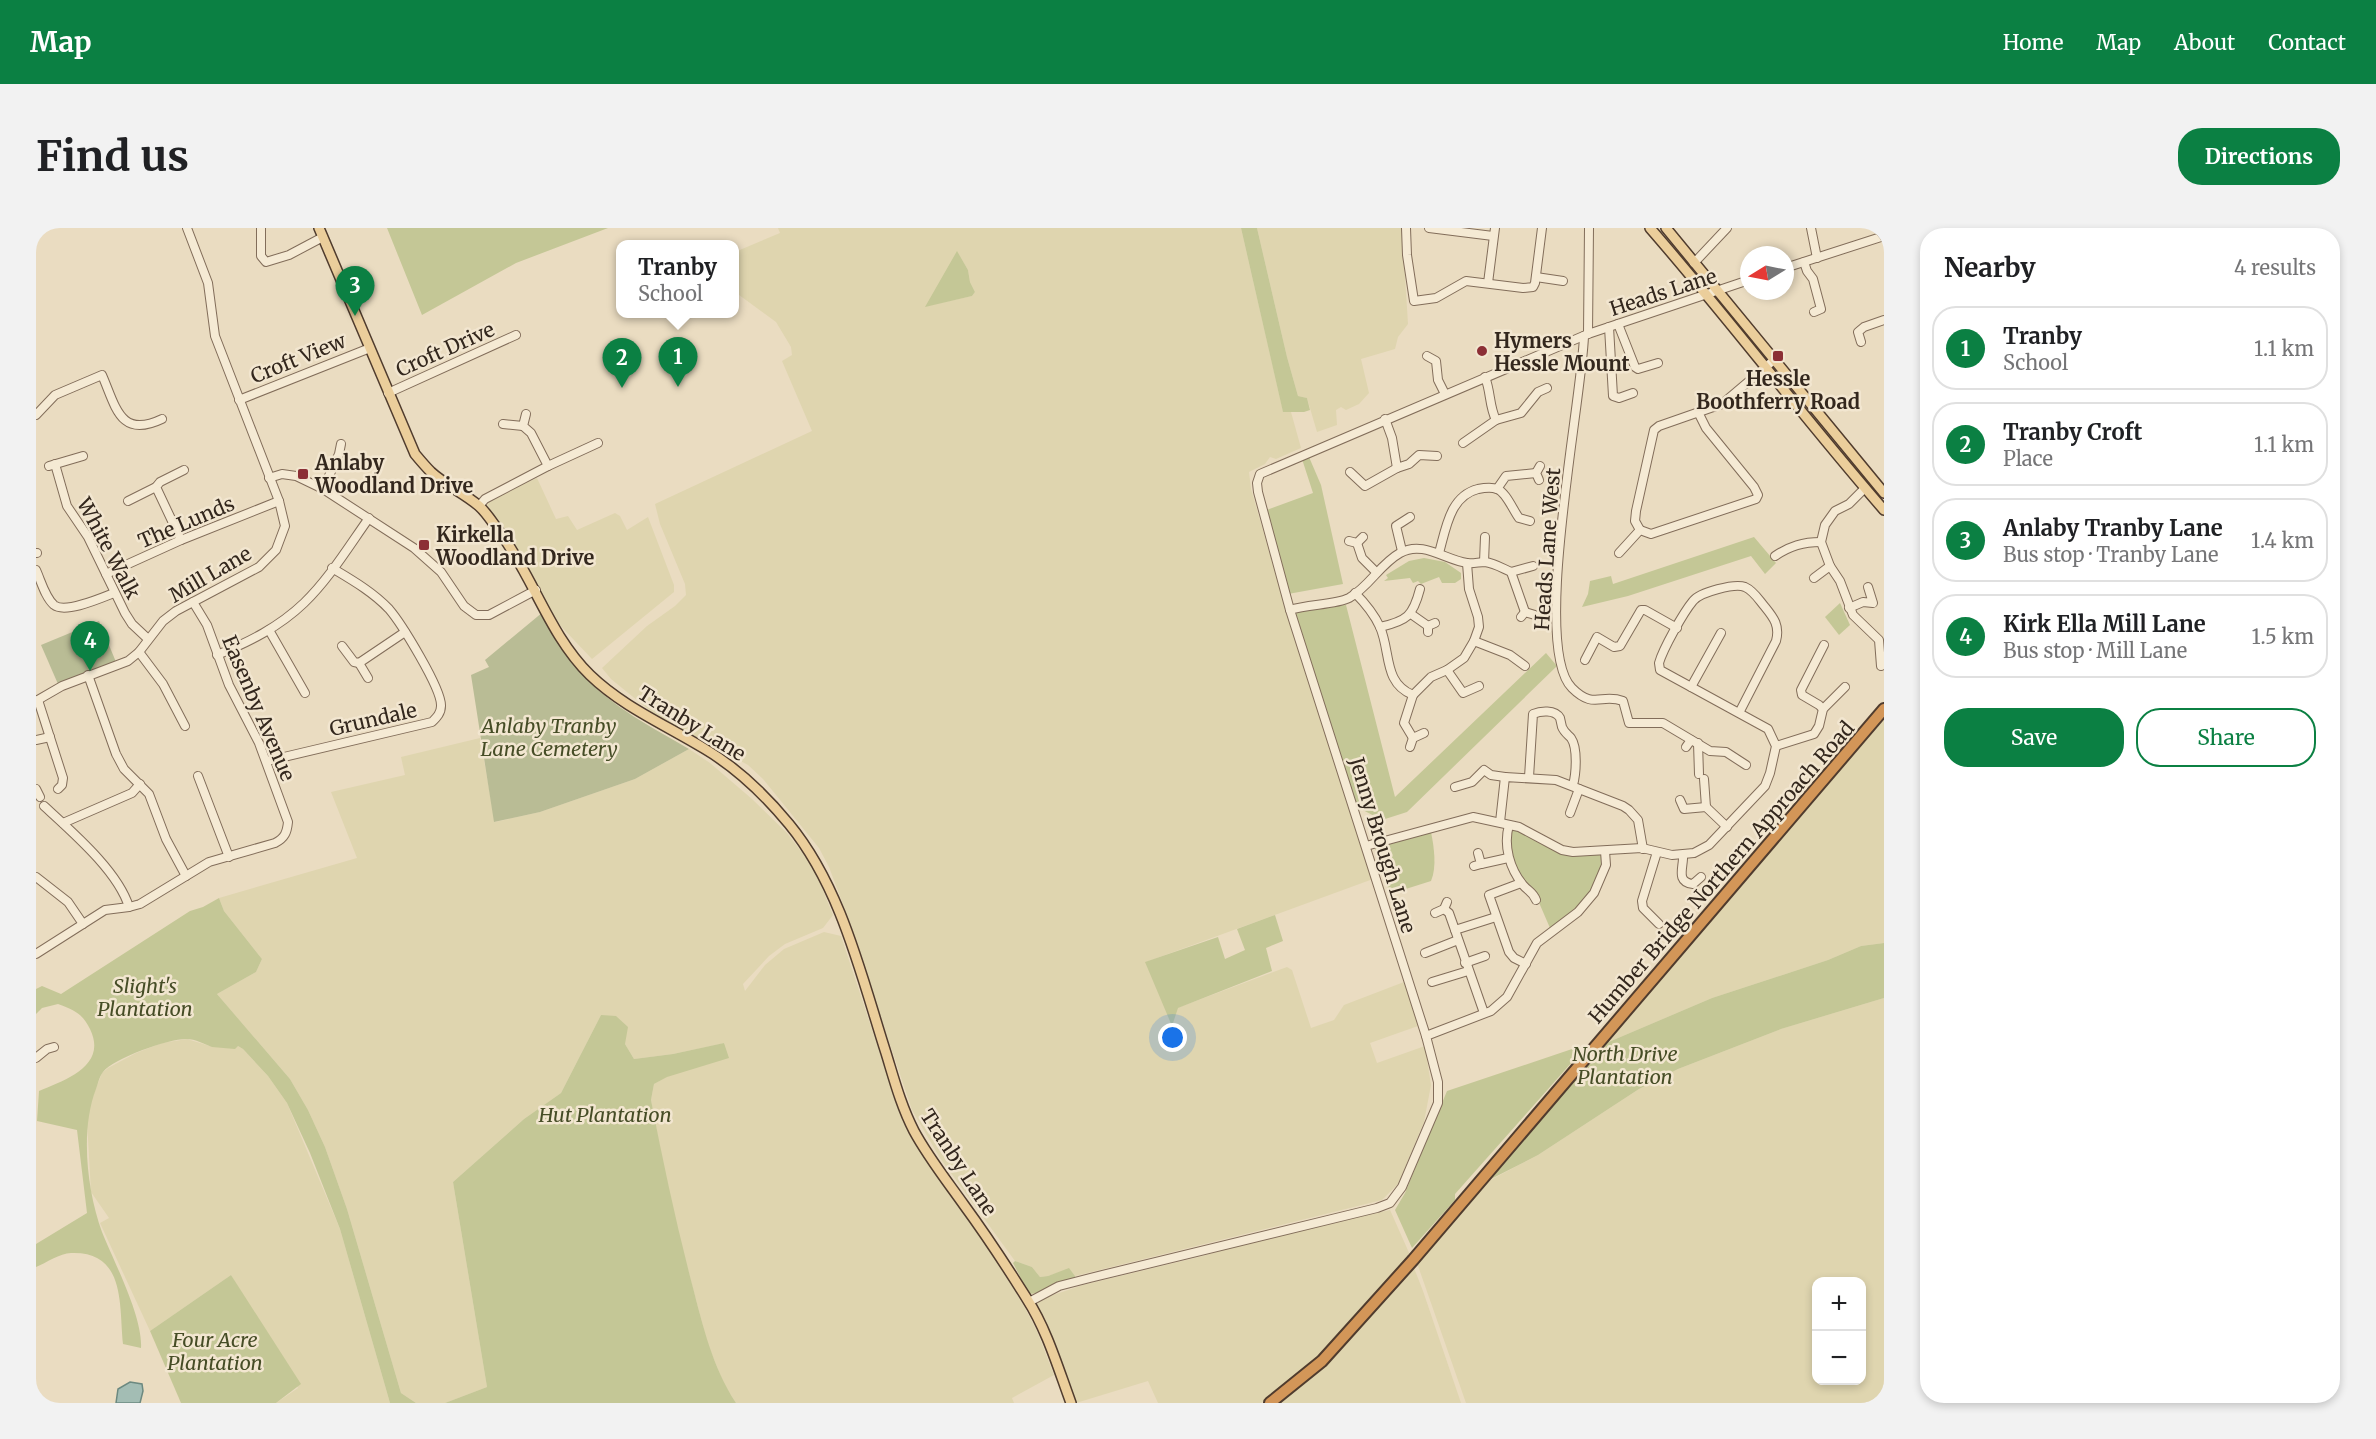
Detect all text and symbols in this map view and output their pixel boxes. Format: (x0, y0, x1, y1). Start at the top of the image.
text: Map (30, 24, 92, 60)
text: Home (2003, 29, 2063, 56)
text: Map (2096, 29, 2141, 56)
text: About (2174, 29, 2235, 56)
text: Contact (2268, 29, 2346, 56)
button: Directions (2178, 128, 2340, 185)
text: Find us (36, 130, 189, 182)
popup (616, 240, 739, 318)
north arrow (1740, 246, 1794, 300)
text: Nearby (1944, 251, 2036, 284)
text: Tranby (638, 253, 717, 281)
text: 4 results (2234, 255, 2316, 280)
street label: Heads Lane (1606, 263, 1720, 321)
pin: 3 (336, 266, 374, 316)
text: School (638, 281, 703, 306)
street label: Croft Drive (392, 316, 498, 382)
text: Tranby (2003, 322, 2082, 350)
street label: Croft View (247, 327, 350, 388)
place label: Hymers Hessle Mount (1494, 328, 1630, 376)
text: 1 (1961, 336, 1970, 361)
text: 1.1 km (2254, 336, 2314, 361)
pin: 2 (602, 338, 642, 388)
pin: 1 (658, 338, 698, 387)
marker: Hymers Hessle Mount (1475, 344, 1489, 358)
marker: Hessle Boothferry Road (1771, 349, 1785, 363)
text: School (2003, 350, 2068, 375)
place label: Hessle Boothferry Road (1696, 366, 1860, 414)
text: Tranby Croft (2003, 418, 2142, 446)
text: 2 (1960, 432, 1971, 457)
text: 1.1 km (2254, 432, 2314, 457)
text: Place (2003, 446, 2053, 471)
place label: Anlaby Woodland Drive (314, 450, 474, 498)
marker: Anlaby Woodland Drive (296, 467, 310, 481)
street label: Heads Lane West (1529, 467, 1565, 631)
street label: The Lunds (134, 491, 238, 553)
street label: White Walk (71, 492, 146, 603)
text: Anlaby Tranby Lane (2003, 514, 2223, 542)
place label: Kirkella Woodland Drive (435, 522, 595, 570)
text: 3 (1960, 528, 1971, 553)
text: 1.4 km (2251, 528, 2314, 553)
marker: Kirkella Woodland Drive (417, 538, 431, 552)
street label: Mill Lane (164, 540, 256, 608)
text: Bus stop · Tranby Lane (2003, 542, 2218, 567)
text: Kirk Ella Mill Lane (2003, 610, 2206, 638)
pin: 4 (70, 622, 110, 671)
text: 4 (1959, 624, 1972, 649)
text: 1.5 km (2252, 624, 2314, 649)
street label: Easenby Avenue (217, 631, 301, 785)
text: Bus stop · Mill Lane (2003, 638, 2187, 663)
street label: Tranby Lane (634, 680, 750, 766)
street label: Grundale (327, 697, 419, 741)
button: Save (1944, 708, 2124, 767)
button: Share (2136, 708, 2316, 767)
park label: Anlaby Tranby Lane Cemetery (480, 713, 618, 761)
street label: Humber Bridge Northern Approach Road (1583, 716, 1859, 1028)
street label: Jenny Brough Lane (1344, 753, 1422, 936)
park label: Slight's Plantation (97, 973, 193, 1021)
your location (1158, 1023, 1187, 1052)
park label: North Drive Plantation (1572, 1041, 1678, 1089)
park label: Hut Plantation (537, 1102, 672, 1127)
street label: Tranby Lane (915, 1104, 1003, 1220)
map controls (1812, 1277, 1866, 1385)
button: + (1812, 1277, 1866, 1331)
park label: Four Acre Plantation (167, 1327, 263, 1375)
button: − (1812, 1331, 1866, 1385)

